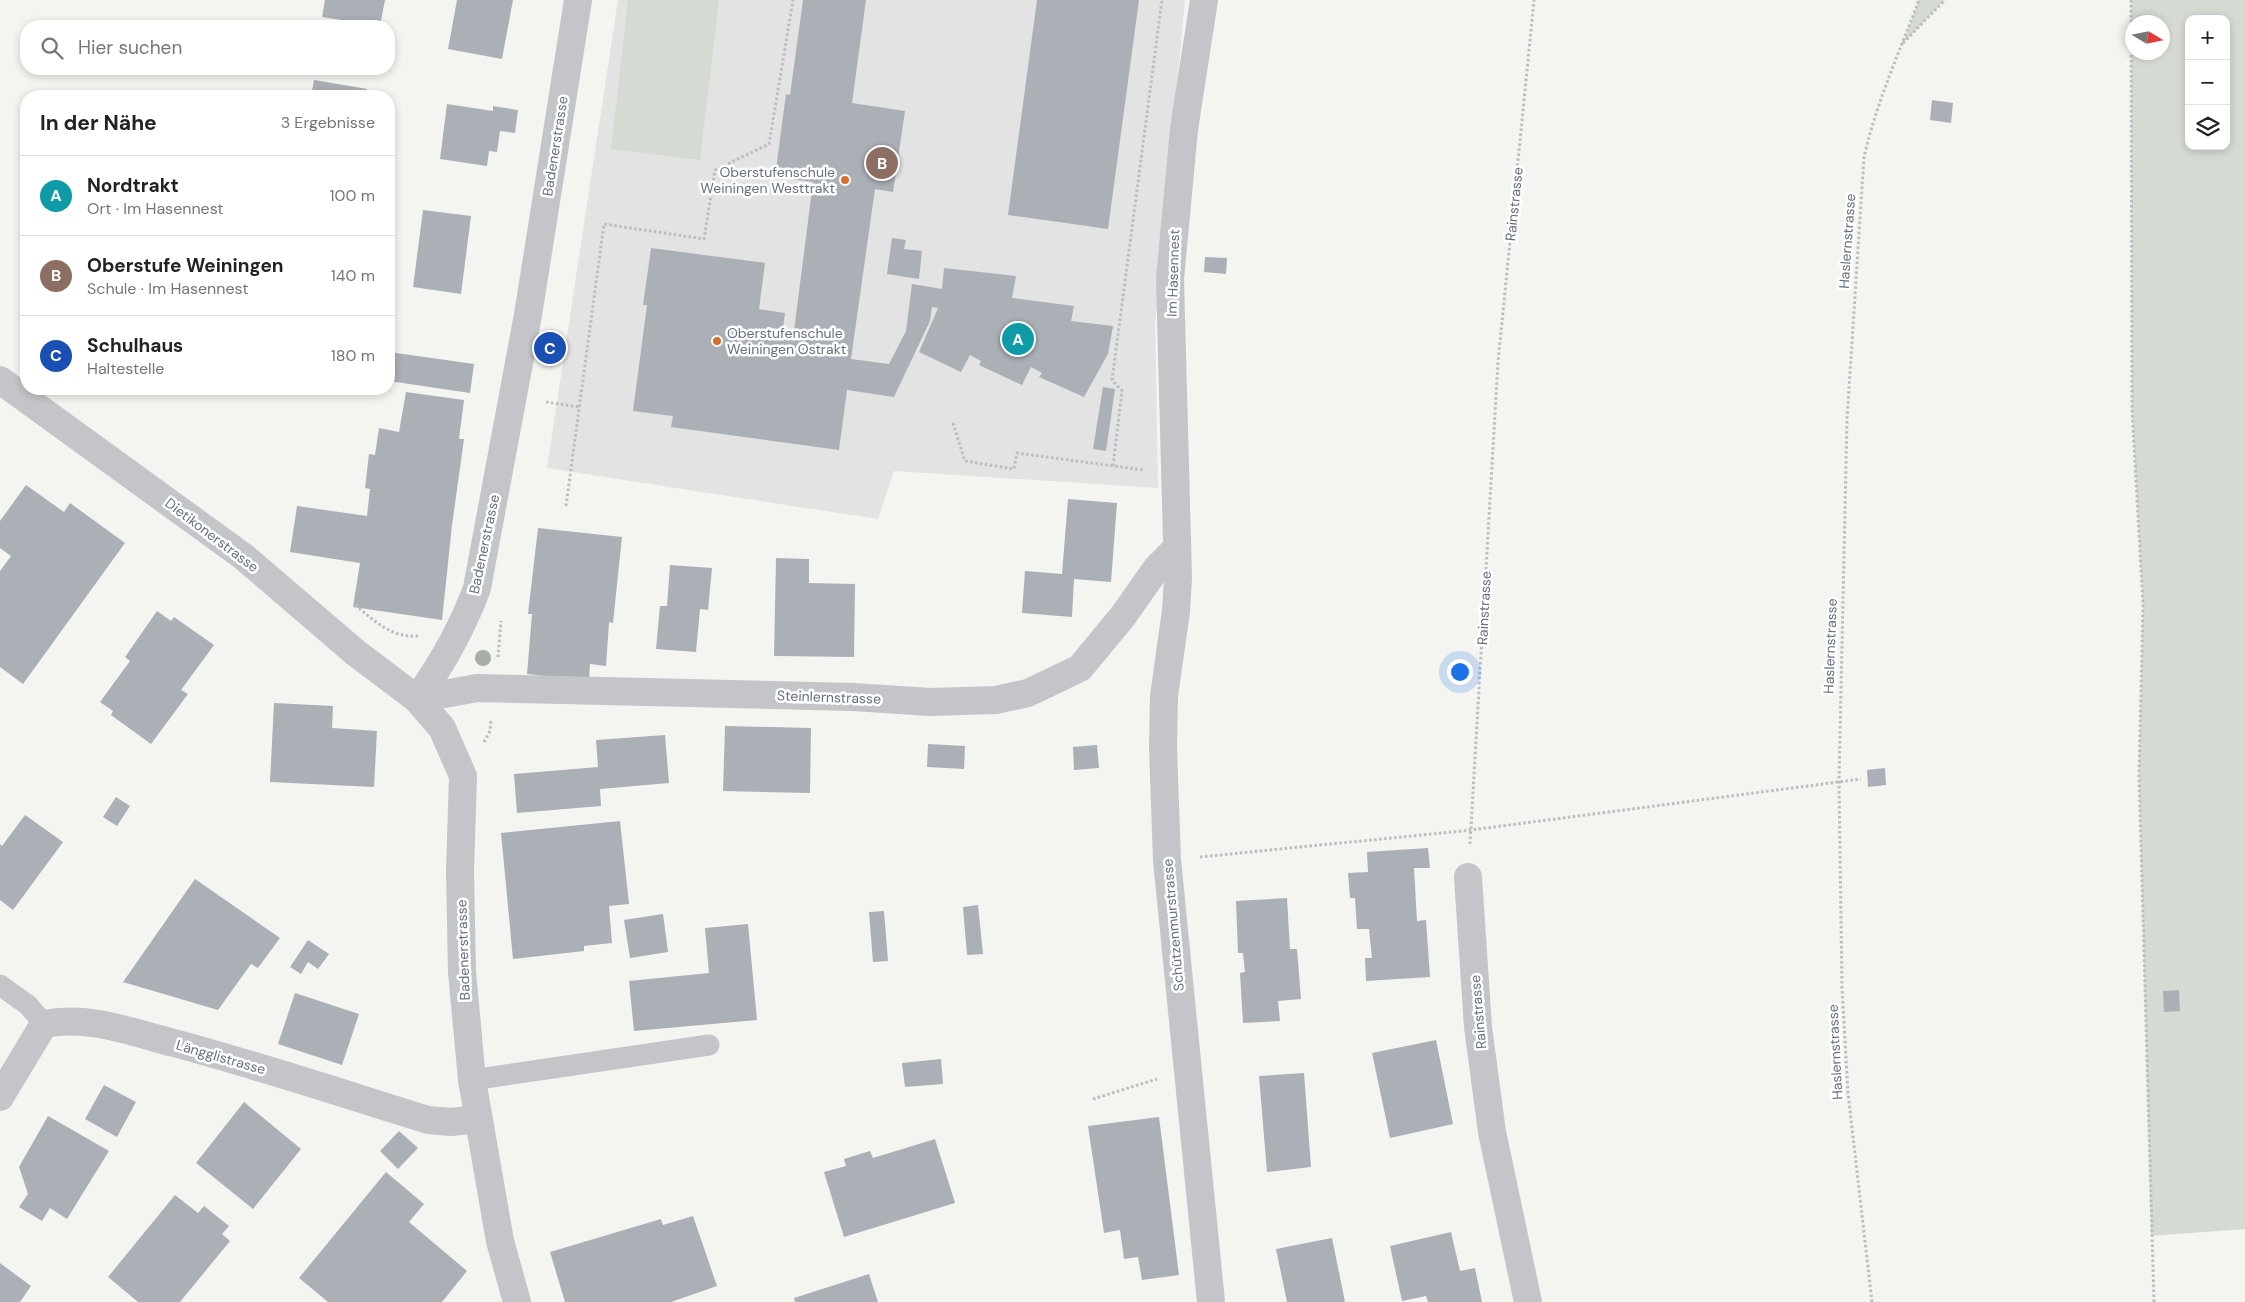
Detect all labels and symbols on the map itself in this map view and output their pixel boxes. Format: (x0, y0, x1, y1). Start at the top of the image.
north arrow (2125, 15, 2170, 60)
street label: Badenerstrasse (538, 95, 572, 197)
pin: B (866, 144, 898, 182)
place label: Oberstufenschule Weiningen Westtrakt (700, 163, 835, 197)
street label: Rainstrasse (1501, 166, 1527, 242)
marker: Oberstufenschule Weiningen Westtrakt (839, 174, 851, 186)
street label: Haslernstrasse (1835, 193, 1859, 289)
street label: Im Hasennest (1162, 229, 1184, 317)
pin: A (1002, 320, 1034, 358)
place label: Oberstufenschule Weiningen Ostrakt (727, 324, 846, 358)
pin: C (534, 329, 566, 367)
marker: Oberstufenschule Weiningen Ostrakt (711, 335, 723, 347)
street label: Badenerstrasse (465, 493, 503, 595)
street label: Dietikonerstrasse (162, 494, 262, 576)
street label: Rainstrasse (1473, 570, 1495, 645)
street label: Haslernstrasse (1819, 598, 1841, 694)
your location (1447, 659, 1473, 685)
street label: Steinlernstrasse (777, 686, 881, 708)
street label: Schützenmurstrasse (1158, 858, 1188, 992)
street label: Badenerstrasse (452, 899, 474, 1001)
street label: Rainstrasse (1466, 974, 1490, 1050)
street label: Haslernstrasse (1824, 1004, 1846, 1100)
street label: Längglistrasse (174, 1036, 268, 1078)

